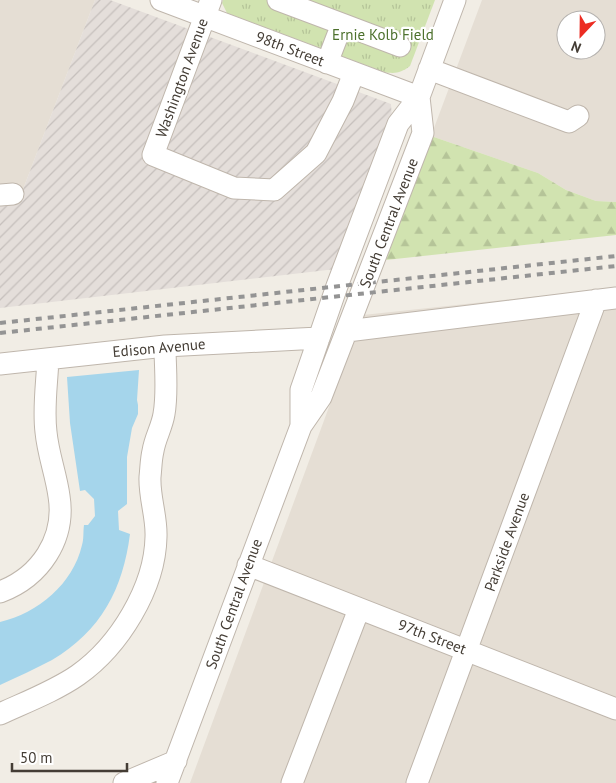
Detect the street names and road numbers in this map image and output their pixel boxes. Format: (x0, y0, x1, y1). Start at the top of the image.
street label: Washington Avenue (151, 16, 212, 140)
street label: 98th Street (253, 27, 327, 70)
street label: South Central Avenue (355, 155, 422, 290)
street label: Edison Avenue (112, 334, 206, 361)
street label: Parkside Avenue (480, 490, 533, 594)
street label: South Central Avenue (201, 536, 266, 672)
street label: 97th Street (395, 615, 469, 658)

